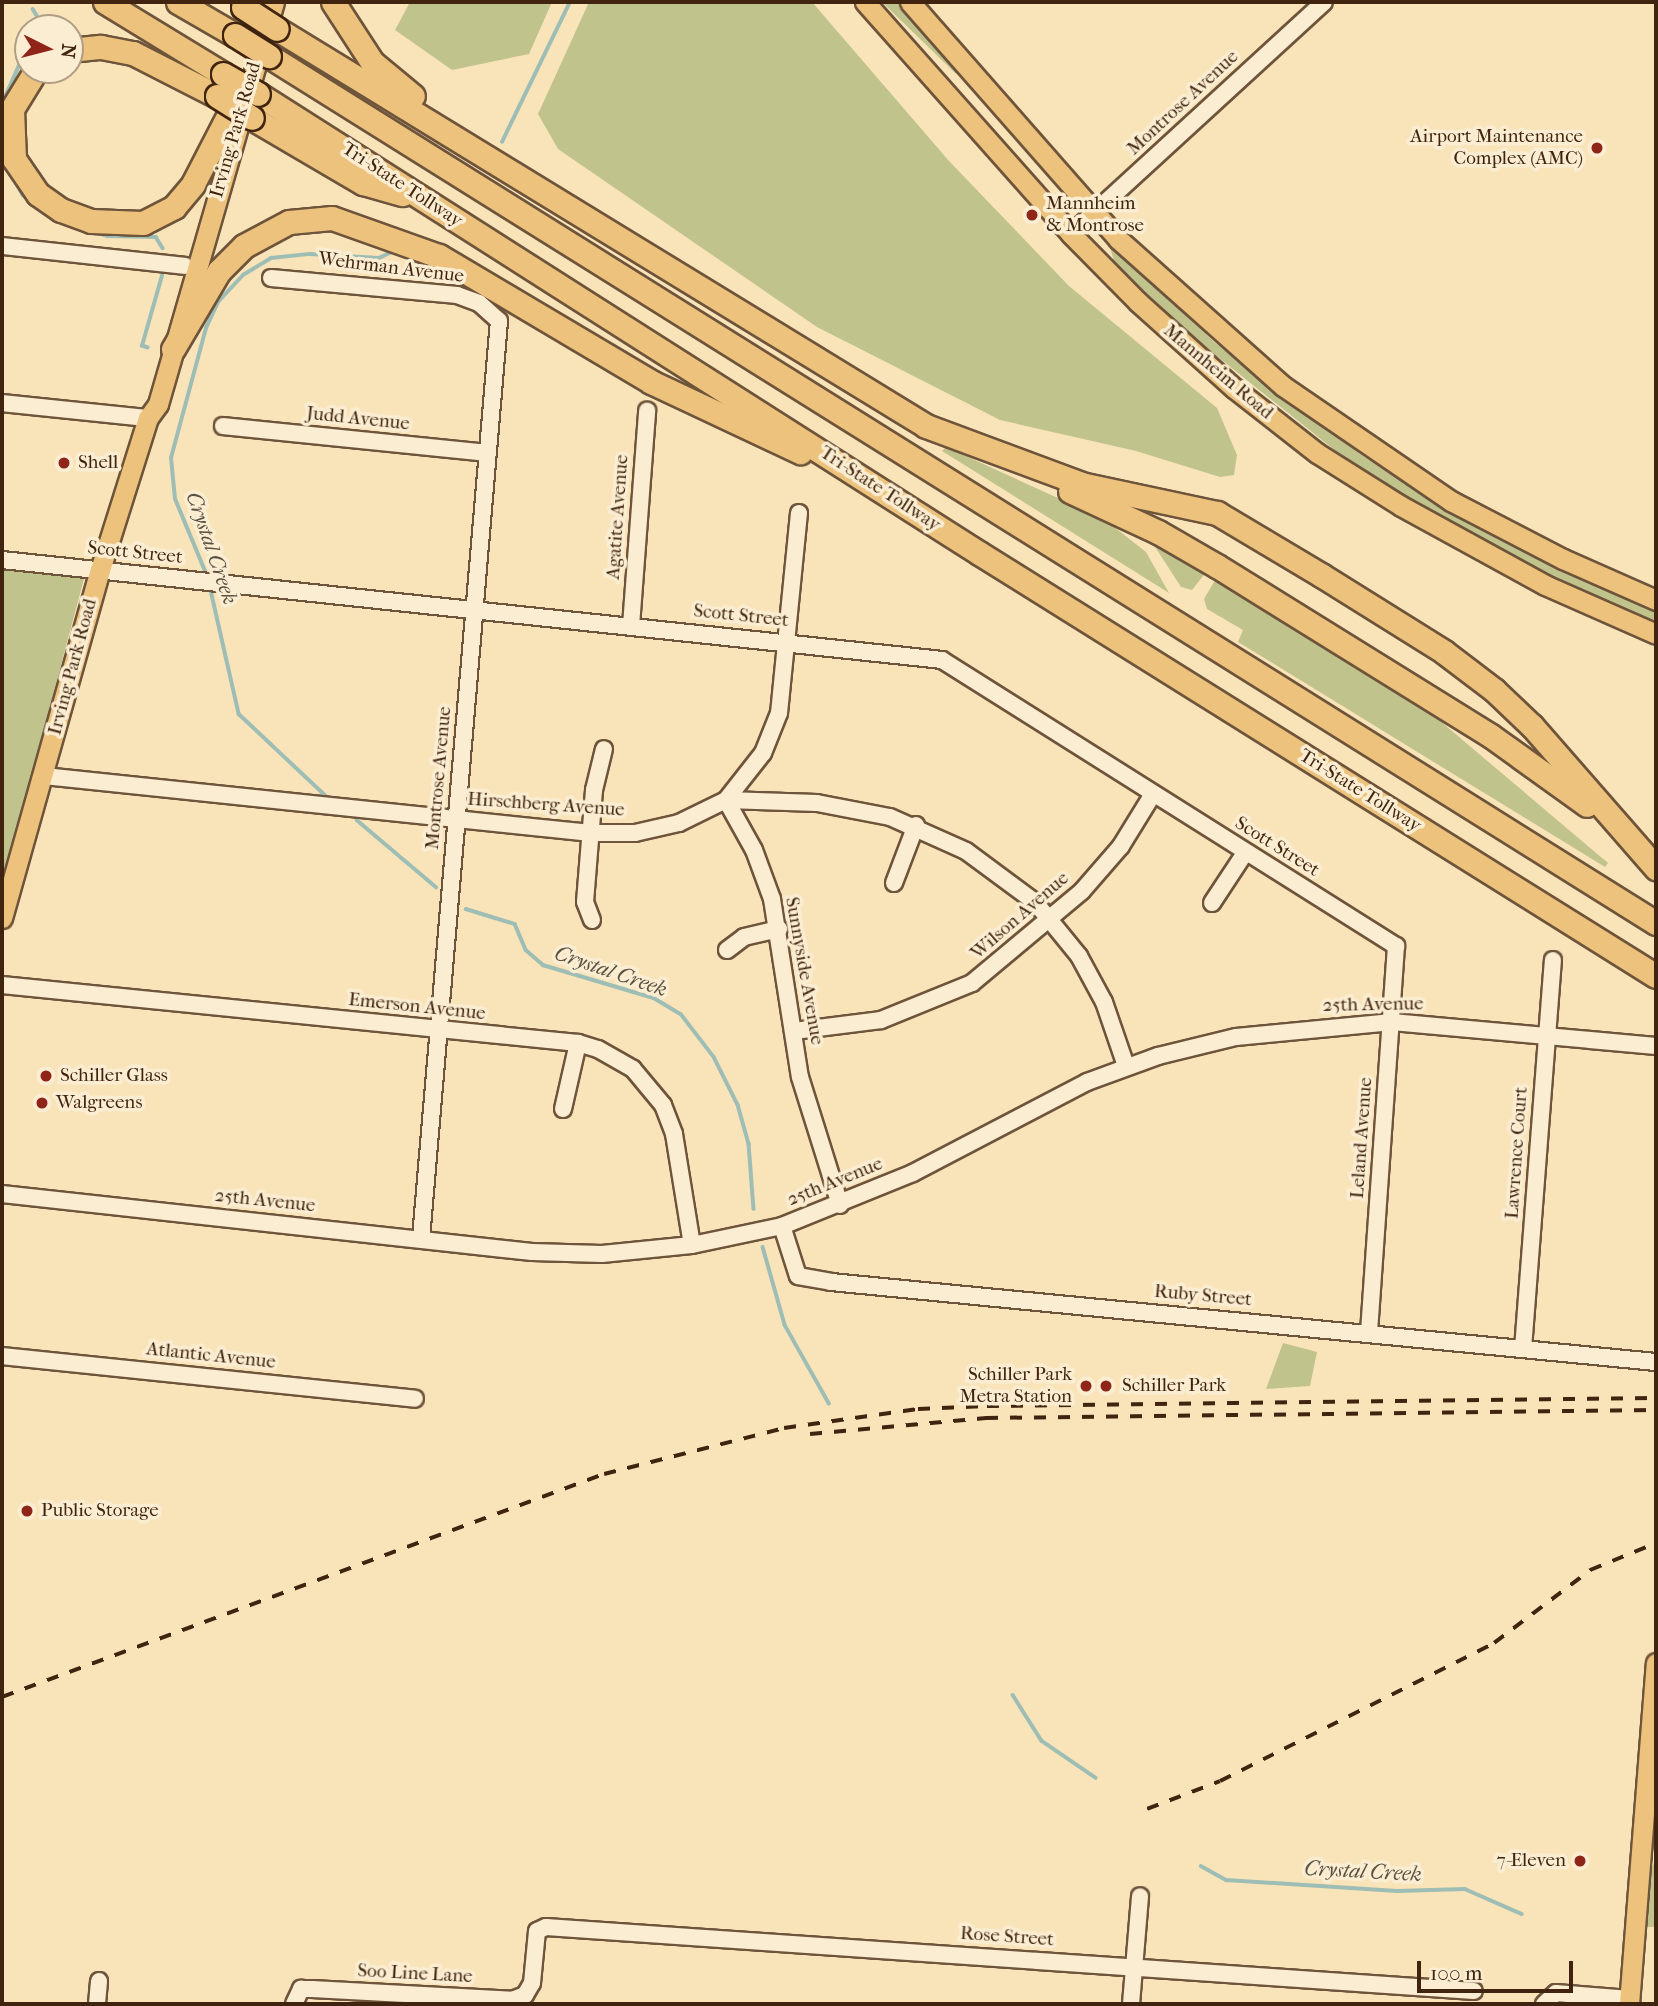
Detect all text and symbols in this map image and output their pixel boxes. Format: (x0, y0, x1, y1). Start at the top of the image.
north arrow (14, 14, 84, 84)
text: N (56, 43, 80, 59)
street label: Montrose Avenue (1123, 46, 1243, 160)
street label: Irving Park Road (206, 60, 266, 200)
place label: Airport Maintenance Complex (AMC) (1410, 126, 1583, 170)
street label: Tri-State Tollway (337, 138, 467, 232)
marker: Airport Maintenance Complex (AMC) (1589, 140, 1605, 156)
place label: Mannheim & Montrose (1046, 193, 1144, 237)
marker: Mannheim & Montrose (1024, 207, 1040, 223)
street label: Wehrman Avenue (317, 248, 465, 288)
street label: Mannheim Road (1159, 320, 1277, 424)
street label: Judd Avenue (305, 402, 411, 436)
street label: Tri-State Tollway (815, 442, 945, 536)
place label: Shell (78, 452, 118, 474)
street label: Agatite Avenue (602, 454, 634, 580)
marker: Shell (56, 455, 72, 471)
water label: Crystal Creek (181, 488, 243, 608)
street label: Scott Street (86, 537, 184, 569)
street label: Irving Park Road (44, 596, 102, 738)
street label: Scott Street (692, 600, 790, 632)
street label: Montrose Avenue (421, 705, 457, 851)
street label: Tri-State Tollway (1295, 744, 1425, 838)
street label: Hirschberg Avenue (467, 788, 625, 822)
street label: Scott Street (1230, 812, 1324, 882)
street label: Wilson Avenue (966, 867, 1074, 965)
street label: Sunnyside Avenue (780, 895, 828, 1047)
water label: Crystal Creek (551, 940, 671, 1002)
street label: Emerson Avenue (347, 988, 487, 1026)
street label: 25th Avenue (1322, 993, 1424, 1017)
place label: Schiller Glass (60, 1065, 168, 1087)
marker: Schiller Glass (38, 1068, 54, 1084)
street label: Leland Avenue (1346, 1077, 1378, 1199)
street label: Lawrence Court (1501, 1086, 1533, 1220)
place label: Walgreens (56, 1092, 142, 1114)
marker: Walgreens (34, 1095, 50, 1111)
street label: 25th Avenue (784, 1153, 886, 1211)
street label: 25th Avenue (214, 1184, 316, 1218)
street label: Ruby Street (1153, 1280, 1253, 1312)
street label: Atlantic Avenue (145, 1338, 277, 1374)
place label: Schiller Park Metra Station (960, 1364, 1072, 1408)
place label: Schiller Park (1122, 1375, 1226, 1397)
marker: Schiller Park (1096, 1376, 1116, 1396)
marker: Schiller Park Metra Station (1078, 1378, 1094, 1394)
place label: Public Storage (41, 1500, 159, 1522)
marker: Public Storage (19, 1503, 35, 1519)
place label: 7-Eleven (1496, 1850, 1566, 1872)
marker: 7-Eleven (1572, 1853, 1588, 1869)
water label: Crystal Creek (1304, 1855, 1422, 1887)
street label: Rose Street (959, 1922, 1055, 1952)
scale bar (1420, 1946, 1576, 1990)
street label: Soo Line Lane (357, 1960, 473, 1988)
text: 100 m (1430, 1961, 1483, 1985)

